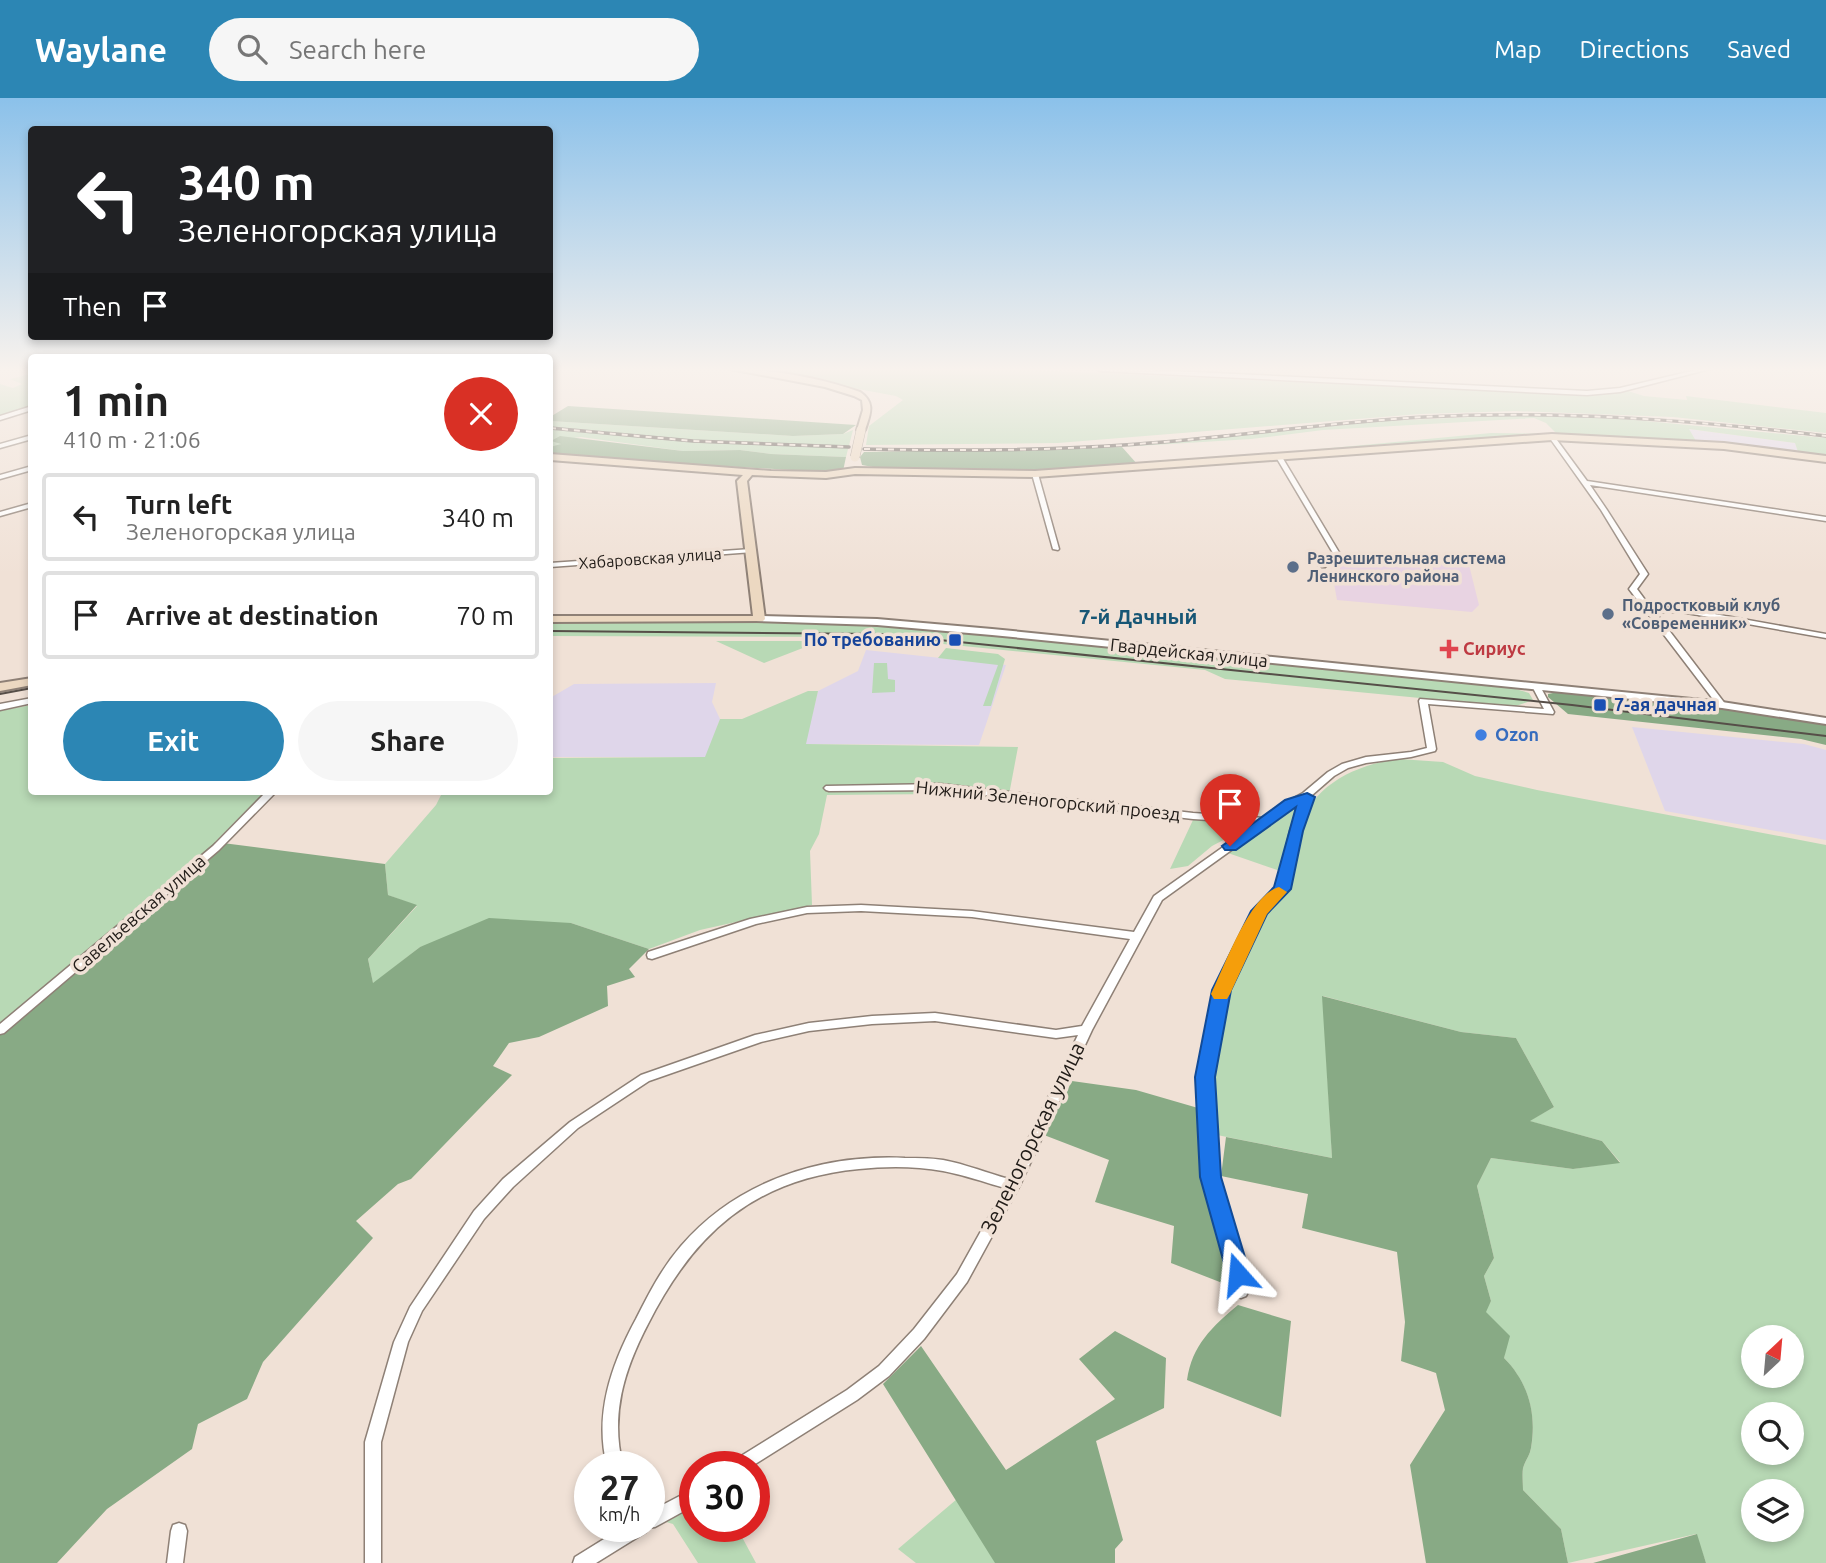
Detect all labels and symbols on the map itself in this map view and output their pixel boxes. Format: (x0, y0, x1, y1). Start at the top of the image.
street label: Хабаровская улица (578, 544, 722, 572)
place label: Разрешительная система Ленинского района (1307, 549, 1506, 585)
marker: Разрешительная система Ленинского района (1285, 559, 1301, 575)
place label: Подростковый клуб «Современник» (1622, 596, 1780, 632)
district label: 7-й Дачный (1079, 604, 1197, 628)
marker: Подростковый клуб «Современник» (1600, 606, 1616, 622)
place label: По требованию (804, 629, 941, 649)
marker: По требованию (947, 632, 963, 648)
street label: Гвардейская улица (1109, 634, 1269, 670)
place label: Сириус (1463, 638, 1526, 658)
marker: Сириус (1441, 641, 1457, 657)
place label: 7-ая дачная (1614, 694, 1717, 714)
marker: 7-ая дачная (1592, 697, 1608, 713)
place label: Ozon (1495, 724, 1539, 744)
marker: Ozon (1473, 727, 1489, 743)
pin (1200, 774, 1260, 846)
street label: Нижний Зеленогорский проезд (915, 776, 1182, 824)
street label: Савельевская улица (68, 850, 209, 977)
street label: Зеленогорская улица (975, 1038, 1089, 1237)
position arrow (1201, 1237, 1275, 1311)
north arrow (1741, 1325, 1804, 1388)
speed limit sign: 30 (679, 1451, 770, 1542)

